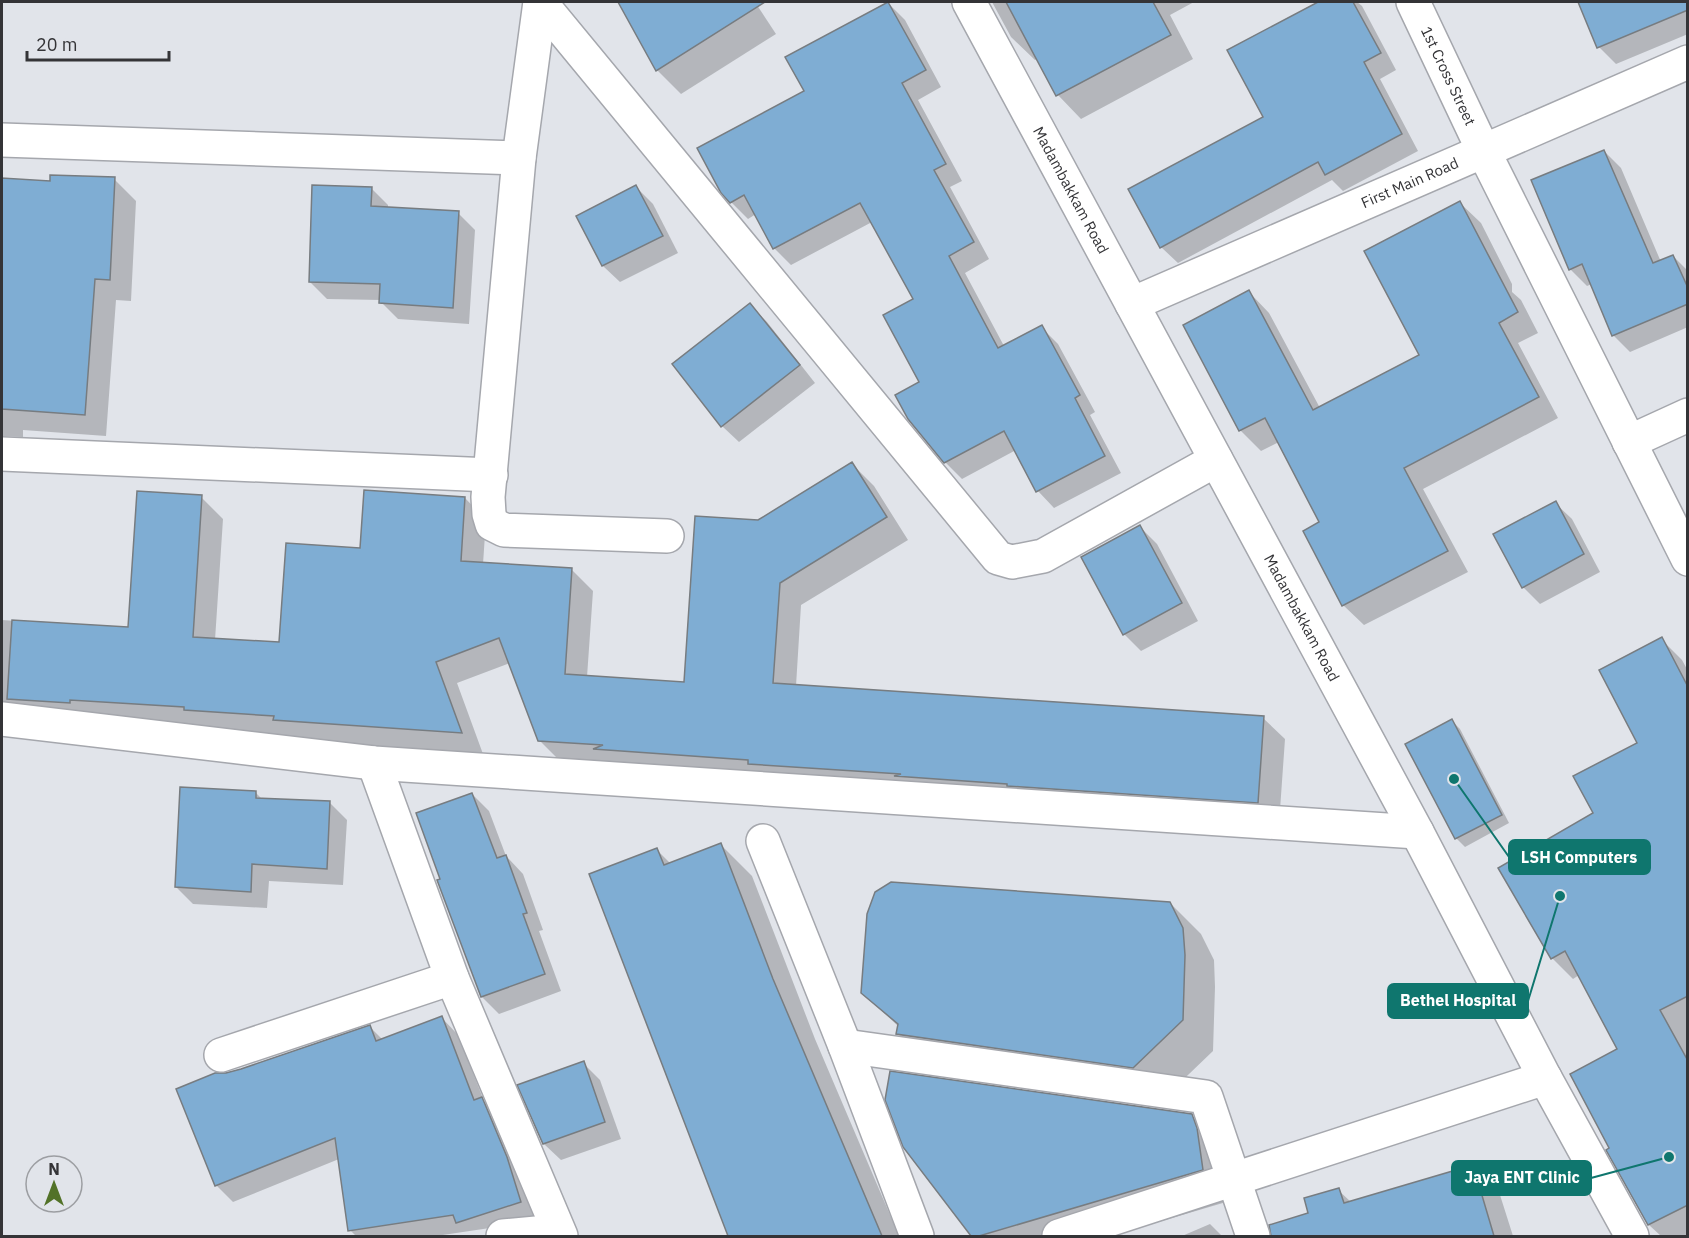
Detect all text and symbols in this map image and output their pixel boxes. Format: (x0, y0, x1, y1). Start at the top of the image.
street label: 1st Cross Street (1417, 23, 1480, 129)
scale bar (27, 24, 170, 62)
text: 20 m (36, 33, 78, 56)
street label: Madambakkam Road (1029, 123, 1113, 257)
street label: First Main Road (1358, 153, 1461, 212)
street label: Madambakkam Road (1260, 551, 1344, 685)
callout: LSH Computers (1509, 840, 1650, 874)
text: LSH Computers (1521, 847, 1637, 867)
callout: Bethel Hospital (1388, 984, 1528, 1018)
text: Bethel Hospital (1400, 990, 1516, 1010)
north arrow (24, 1154, 84, 1214)
text: N (48, 1159, 60, 1179)
callout: Jaya ENT Clinic (1452, 1161, 1591, 1195)
text: Jaya ENT Clinic (1464, 1167, 1580, 1187)

